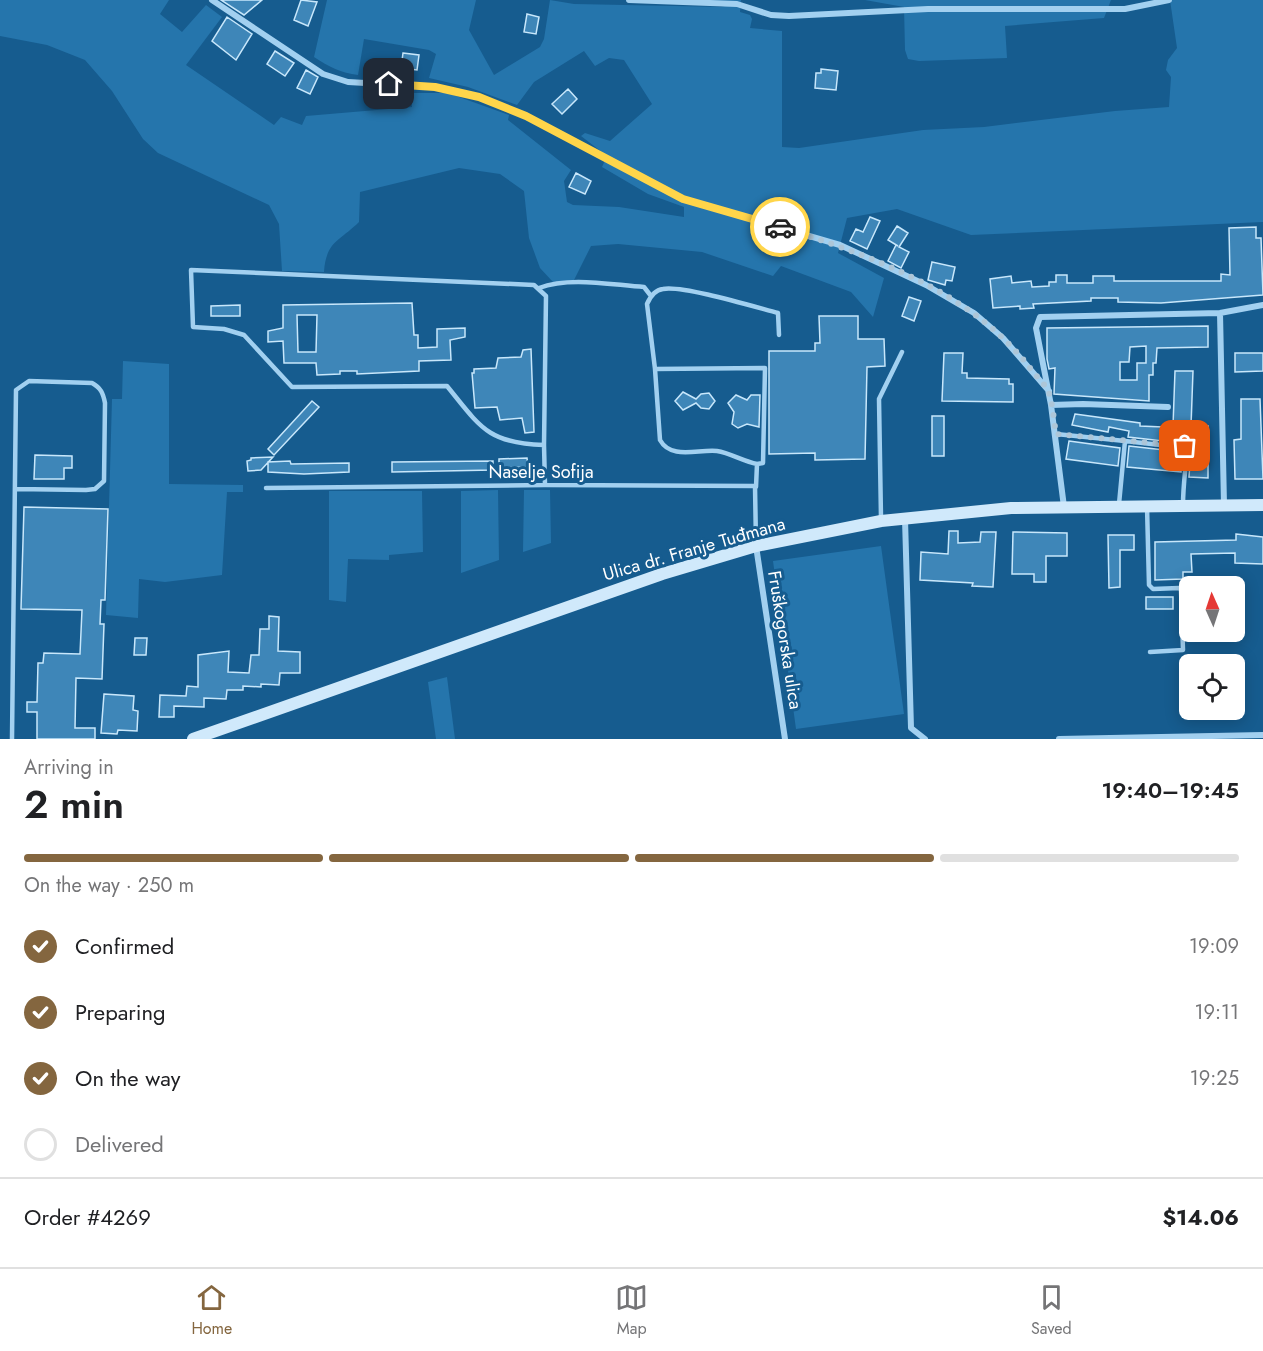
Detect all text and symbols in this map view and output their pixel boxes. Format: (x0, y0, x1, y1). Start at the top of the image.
pin (363, 58, 414, 109)
icon: home (372, 67, 405, 100)
courier (750, 197, 810, 257)
icon: car (764, 211, 797, 244)
pin (1159, 420, 1210, 471)
icon: bag (1168, 429, 1201, 462)
street label: Naselje Sofija (488, 459, 594, 485)
street label: Ulica dr. Franje Tuđmana (600, 511, 788, 587)
street label: Fruškogorska ulica (761, 569, 809, 711)
north arrow (1179, 576, 1245, 642)
map controls (1179, 576, 1245, 720)
button: locate (1179, 654, 1245, 720)
text: Arriving in (24, 753, 114, 782)
text: 19:40–19:45 (1102, 774, 1239, 806)
text: 2 min (24, 776, 124, 833)
text: On the way · 250 m (24, 871, 194, 900)
icon: check (24, 930, 57, 963)
text: Confirmed (75, 930, 174, 962)
text: 19:09 (1189, 932, 1239, 961)
icon: check (24, 996, 57, 1029)
text: Preparing (75, 996, 166, 1028)
text: 19:11 (1194, 998, 1239, 1027)
icon: check (24, 1062, 57, 1095)
text: On the way (75, 1062, 180, 1094)
text: 19:25 (1190, 1064, 1239, 1093)
text: Delivered (75, 1128, 164, 1160)
text: Order #4269 (24, 1201, 151, 1233)
text: $14.06 (1162, 1201, 1239, 1233)
tab: Home (191, 1281, 232, 1340)
tab: Map (615, 1281, 648, 1340)
tab: Saved (1031, 1281, 1072, 1340)

